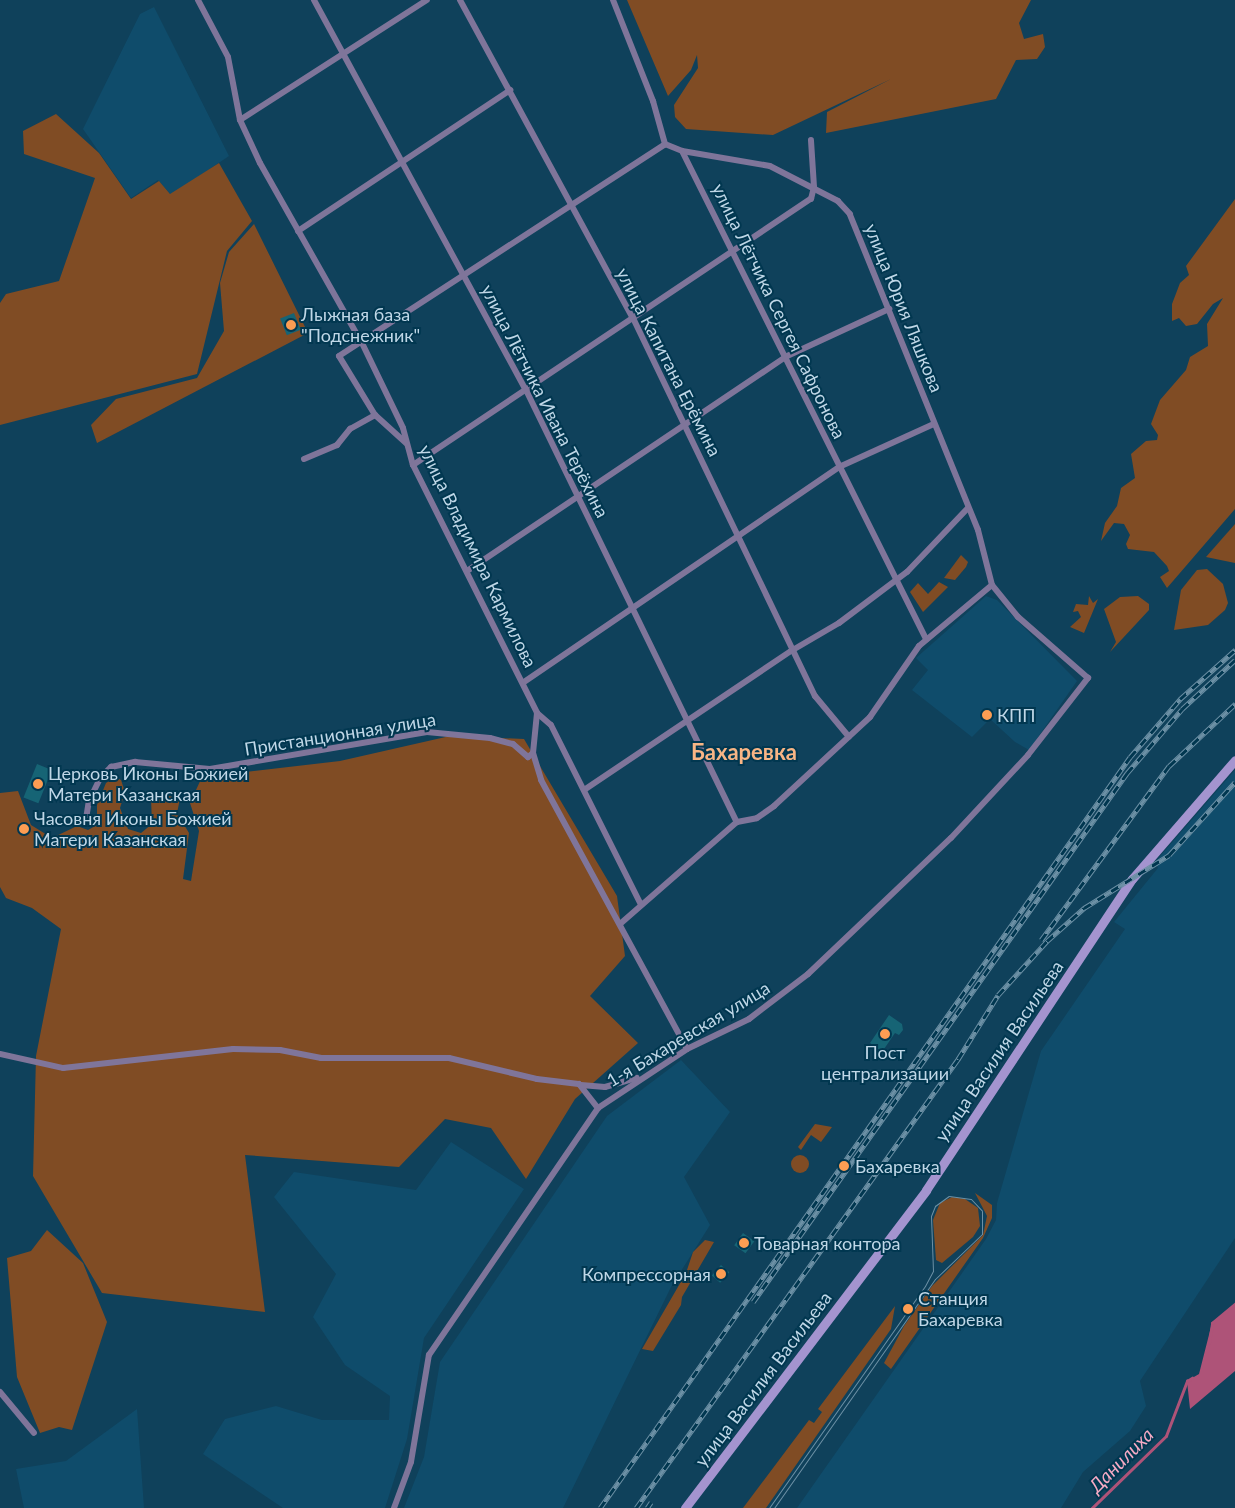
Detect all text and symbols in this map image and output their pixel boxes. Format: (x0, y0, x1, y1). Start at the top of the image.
street label: улица Лётчика Сергея Сафронова (708, 180, 850, 442)
street label: улица Юрия Ляшкова (860, 221, 948, 395)
street label: улица Капитана Ерёмина (612, 264, 726, 460)
street label: улица Лётчика Ивана Терёхина (477, 281, 613, 521)
place label: Лыжная база "Подснежник" (301, 304, 420, 346)
marker: Лыжная база "Подснежник" (285, 319, 297, 331)
street label: улица Владимира Кармилова (415, 441, 541, 671)
place label: КПП (997, 704, 1036, 726)
street label: Пристанционная улица (243, 708, 437, 760)
marker: КПП (981, 709, 993, 721)
district label: Бахаревка (691, 739, 797, 765)
place label: Церковь Иконы Божией Матери Казанская (48, 763, 248, 806)
marker: Церковь Иконы Божией Матери Казанская (32, 778, 44, 790)
place label: Часовня Иконы Божией Матери Казанская (34, 808, 232, 851)
marker: Часовня Иконы Божией Матери Казанская (18, 823, 30, 835)
street label: улица Василия Васильева (930, 956, 1068, 1146)
street label: 1-я Бахаревская улица (602, 977, 774, 1091)
marker: Пост централизации (879, 1028, 891, 1040)
place label: Пост централизации (821, 1042, 949, 1084)
place label: Бахаревка (855, 1155, 940, 1177)
marker: Бахаревка (837, 1159, 851, 1173)
place label: Товарная контора (754, 1232, 900, 1254)
marker: Товарная контора (738, 1237, 750, 1249)
place label: Компрессорная (582, 1263, 711, 1285)
marker: Компрессорная (715, 1268, 727, 1280)
street label: улица Василия Васильева (690, 1287, 836, 1471)
place label: Станция Бахаревка (918, 1288, 1003, 1330)
marker: Станция Бахаревка (902, 1303, 914, 1315)
water label: Данилиха (1084, 1423, 1158, 1497)

